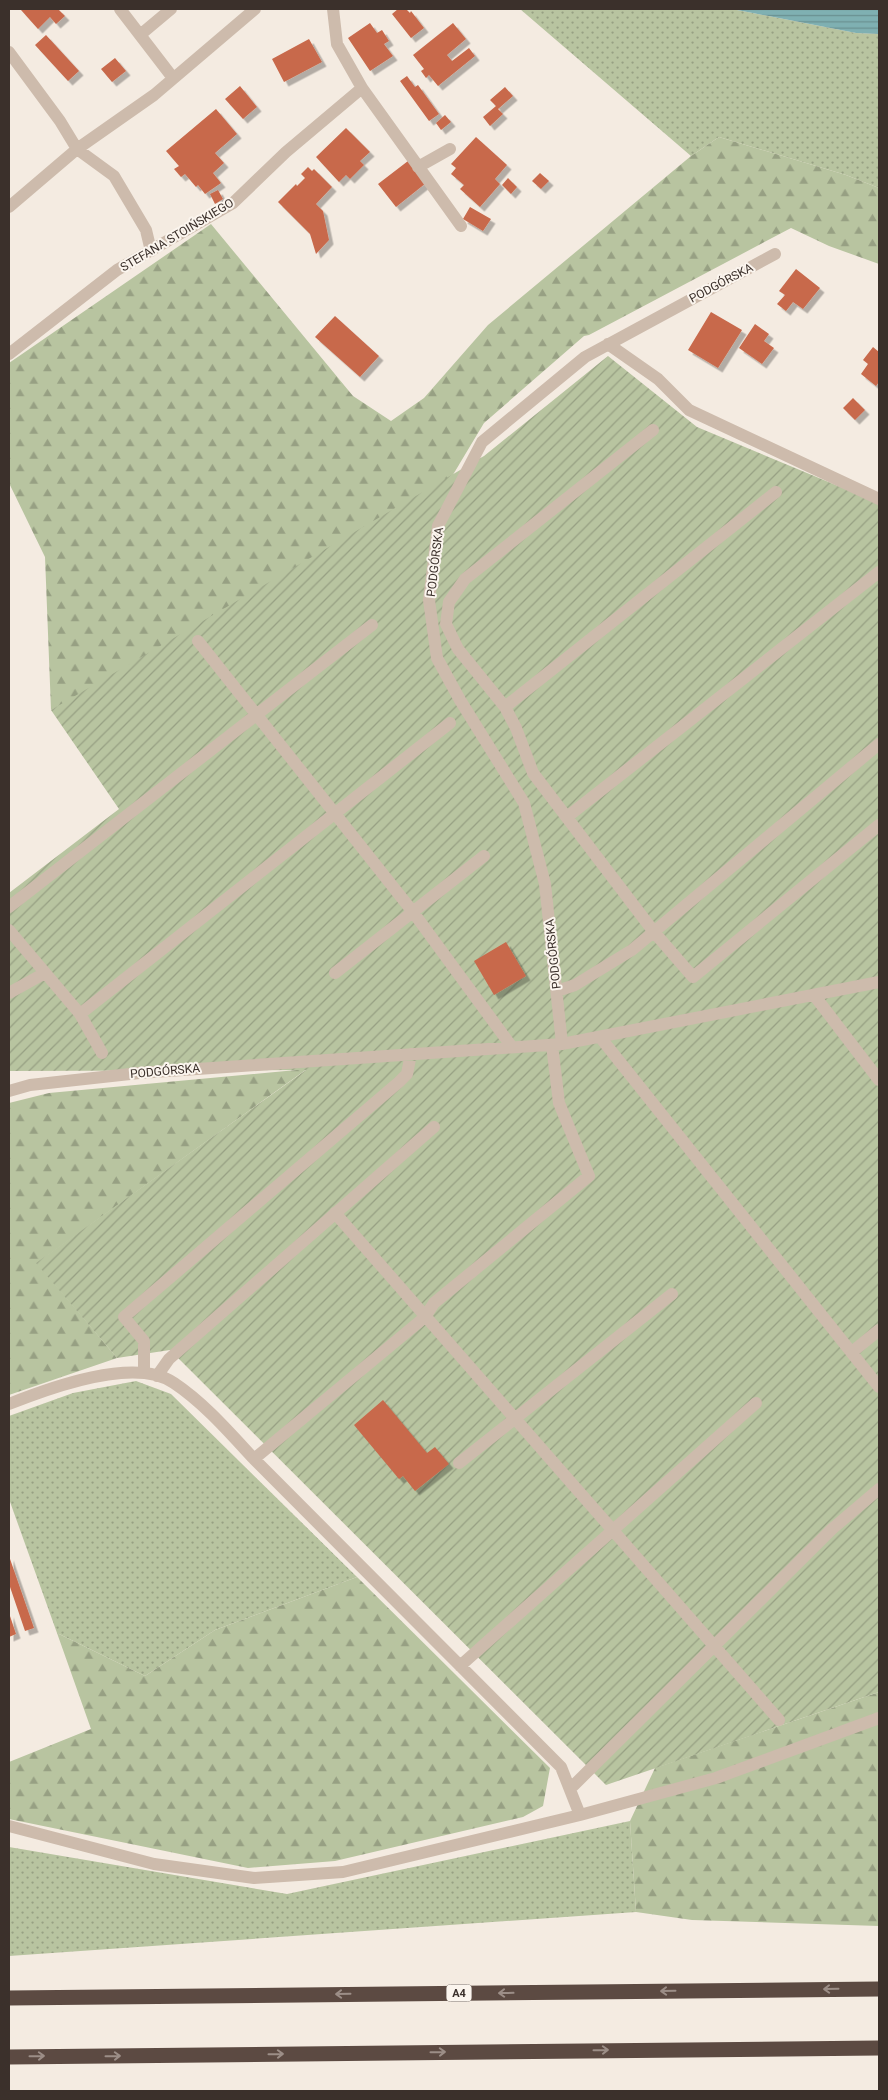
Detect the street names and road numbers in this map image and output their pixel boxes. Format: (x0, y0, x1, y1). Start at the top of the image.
street label: STEFANA STOIŃSKIEGO (117, 195, 236, 274)
street label: PODGÓRSKA (686, 259, 755, 306)
street label: PODGÓRSKA (423, 526, 446, 598)
street label: PODGÓRSKA (541, 918, 564, 990)
street label: PODGÓRSKA (129, 1060, 201, 1081)
road number: A4 (446, 1985, 472, 2002)

